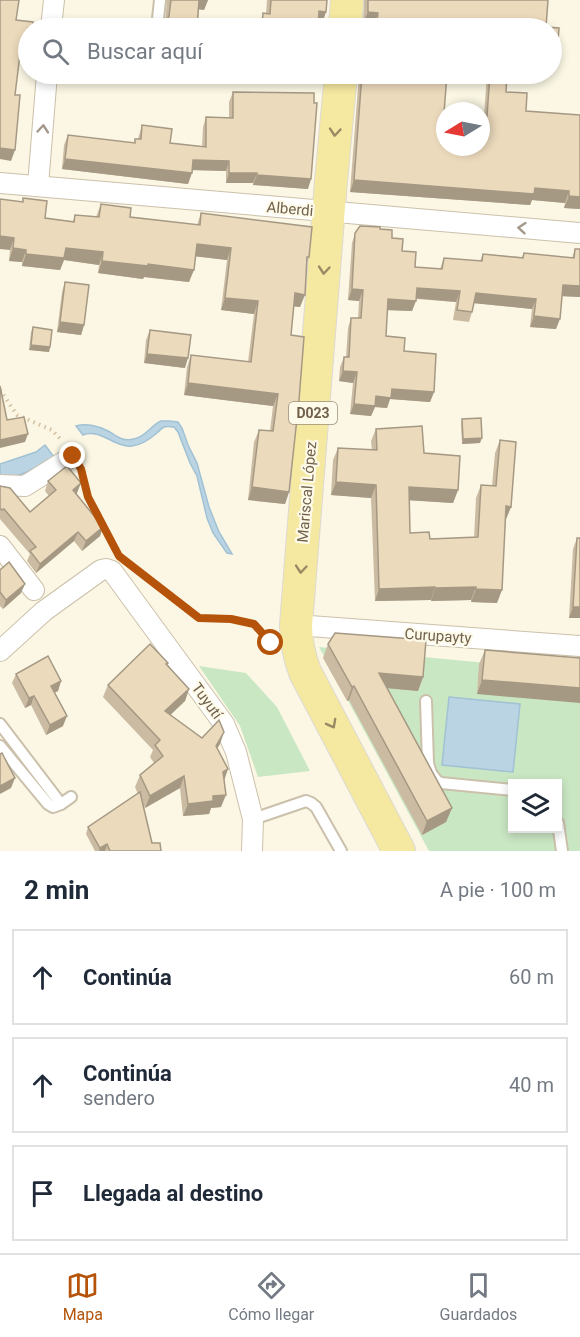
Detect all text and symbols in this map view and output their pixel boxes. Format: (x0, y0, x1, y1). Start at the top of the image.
search box (18, 18, 562, 84)
icon: search (39, 35, 72, 68)
text: Buscar aquí (87, 39, 203, 64)
north arrow (436, 102, 490, 156)
one-way arrow (36, 125, 49, 134)
one-way arrow (329, 127, 342, 136)
street label: Alberdi (266, 198, 314, 220)
one-way arrow (517, 222, 526, 235)
one-way arrow (318, 266, 331, 275)
road number: D023 (289, 402, 337, 424)
street label: Mariscal López (294, 441, 320, 543)
route end (59, 442, 85, 468)
one-way arrow (294, 565, 307, 574)
street label: Curupayty (404, 625, 472, 647)
route start (257, 629, 283, 655)
street label: Tuyutí (188, 679, 227, 724)
one-way arrow (325, 718, 336, 728)
map controls (508, 779, 562, 833)
button: layers (508, 779, 562, 833)
text: 2 min (24, 875, 89, 905)
text: A pie · 100 m (440, 878, 556, 902)
icon: ahead (26, 961, 59, 994)
text: Continúa (83, 965, 172, 990)
text: 60 m (509, 965, 554, 989)
text: Continúa (83, 1061, 172, 1086)
icon: ahead (26, 1069, 59, 1102)
text: 40 m (509, 1073, 554, 1097)
text: sendero (83, 1086, 155, 1110)
icon: arrive (26, 1177, 59, 1210)
text: Llegada al destino (83, 1181, 263, 1206)
tab: Mapa (63, 1269, 103, 1324)
tab: Cómo llegar (228, 1269, 314, 1324)
tab: Guardados (440, 1269, 517, 1324)

